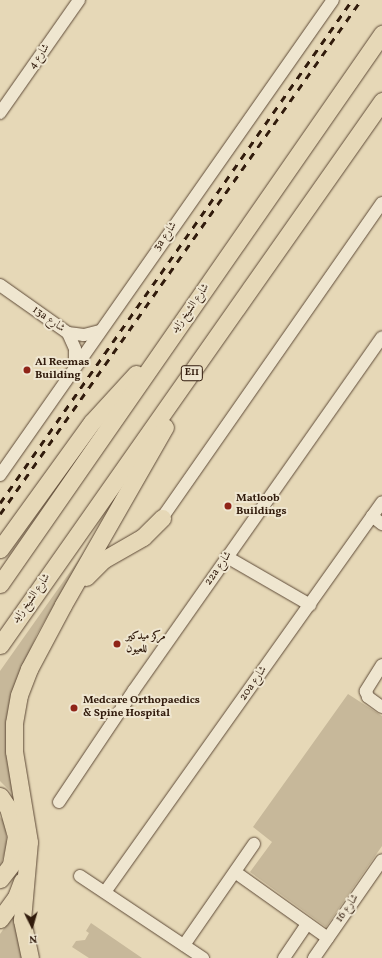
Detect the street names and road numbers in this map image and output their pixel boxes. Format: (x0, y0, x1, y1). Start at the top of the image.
street label: شارع 4 (27, 42, 53, 72)
street label: 3a شارع (151, 220, 181, 254)
street label: شارع الشيخ زايد (169, 282, 213, 336)
street label: 13a شارع (29, 304, 67, 336)
road number: E11 (180, 365, 204, 381)
street label: 22a شارع (203, 549, 235, 589)
street label: شارع الشيخ زايد (10, 572, 54, 626)
street label: 20a شارع (237, 664, 271, 704)
street label: شارع 16 (334, 892, 362, 926)

